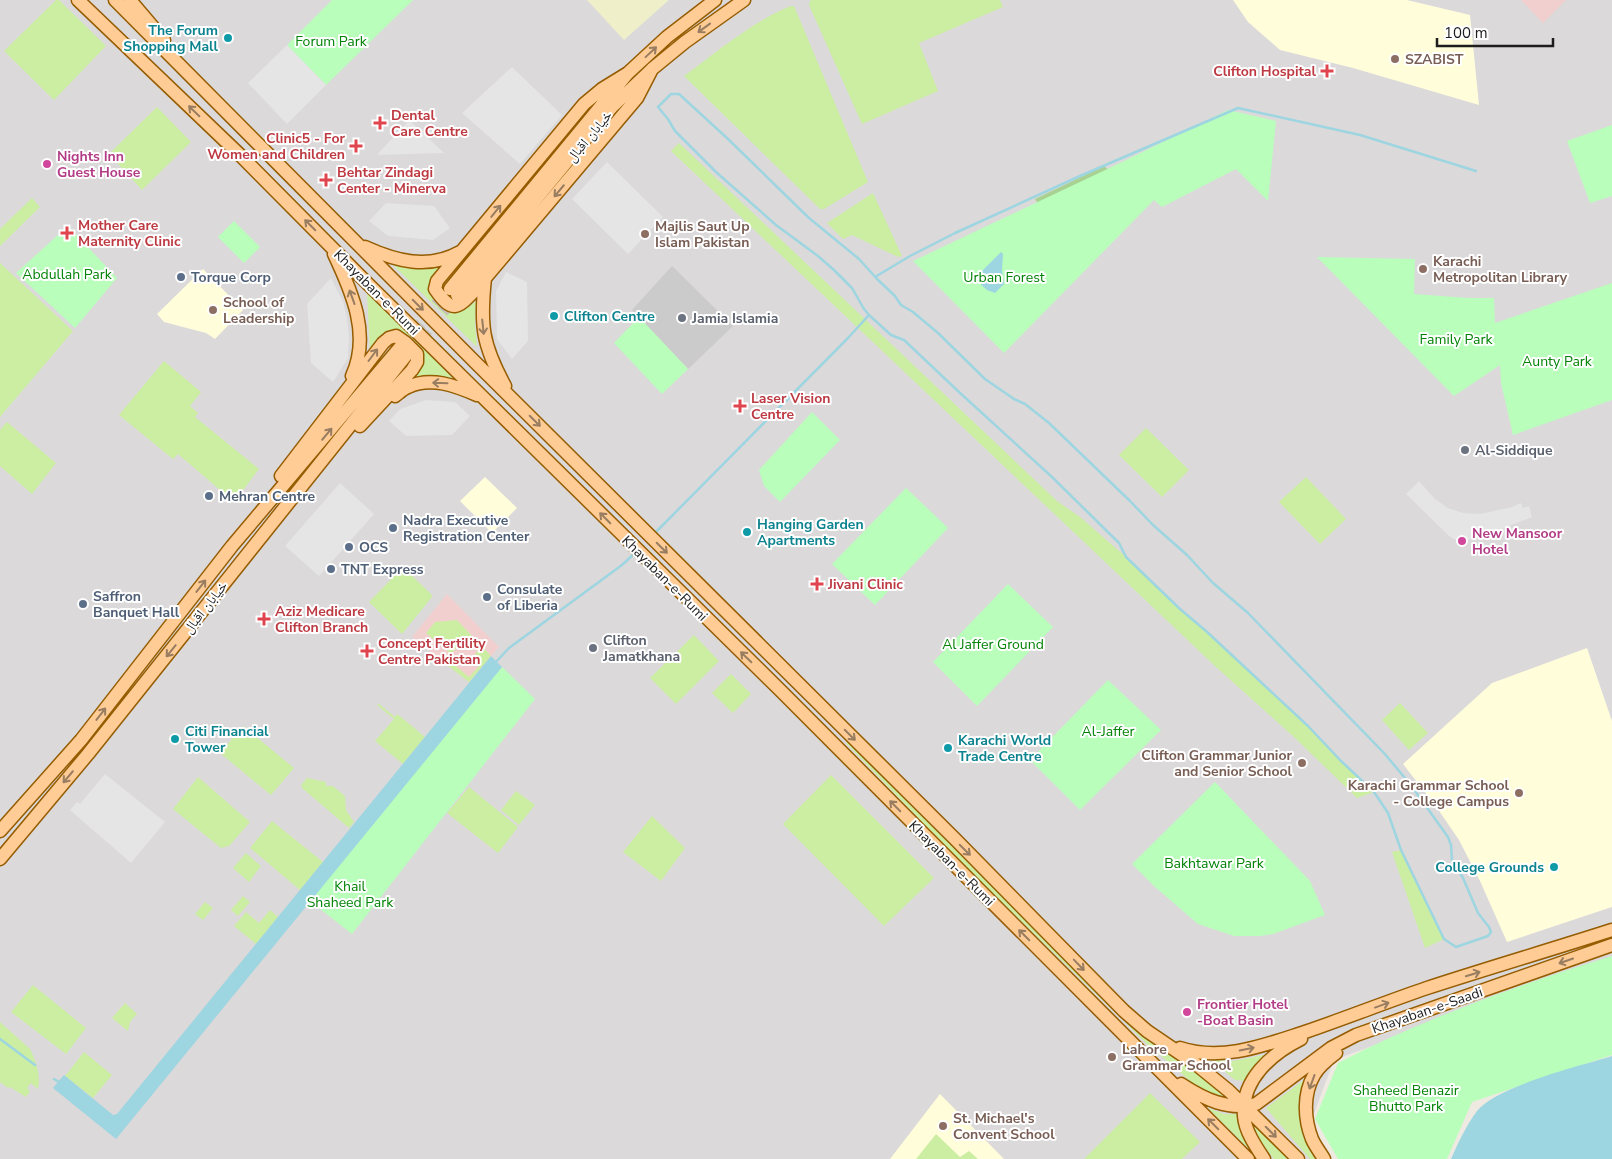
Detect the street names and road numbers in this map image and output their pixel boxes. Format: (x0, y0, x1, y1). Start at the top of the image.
street label: خیابان اقبال (562, 106, 617, 166)
street label: Khayaban-e-Rumi (330, 245, 424, 339)
street label: Khayaban-e-Rumi (618, 531, 712, 625)
street label: خیابان اقبال (179, 577, 232, 638)
street label: Khayaban-e-Rumi (905, 816, 999, 910)
street label: Khayaban-e-Saadi (1369, 983, 1485, 1038)

